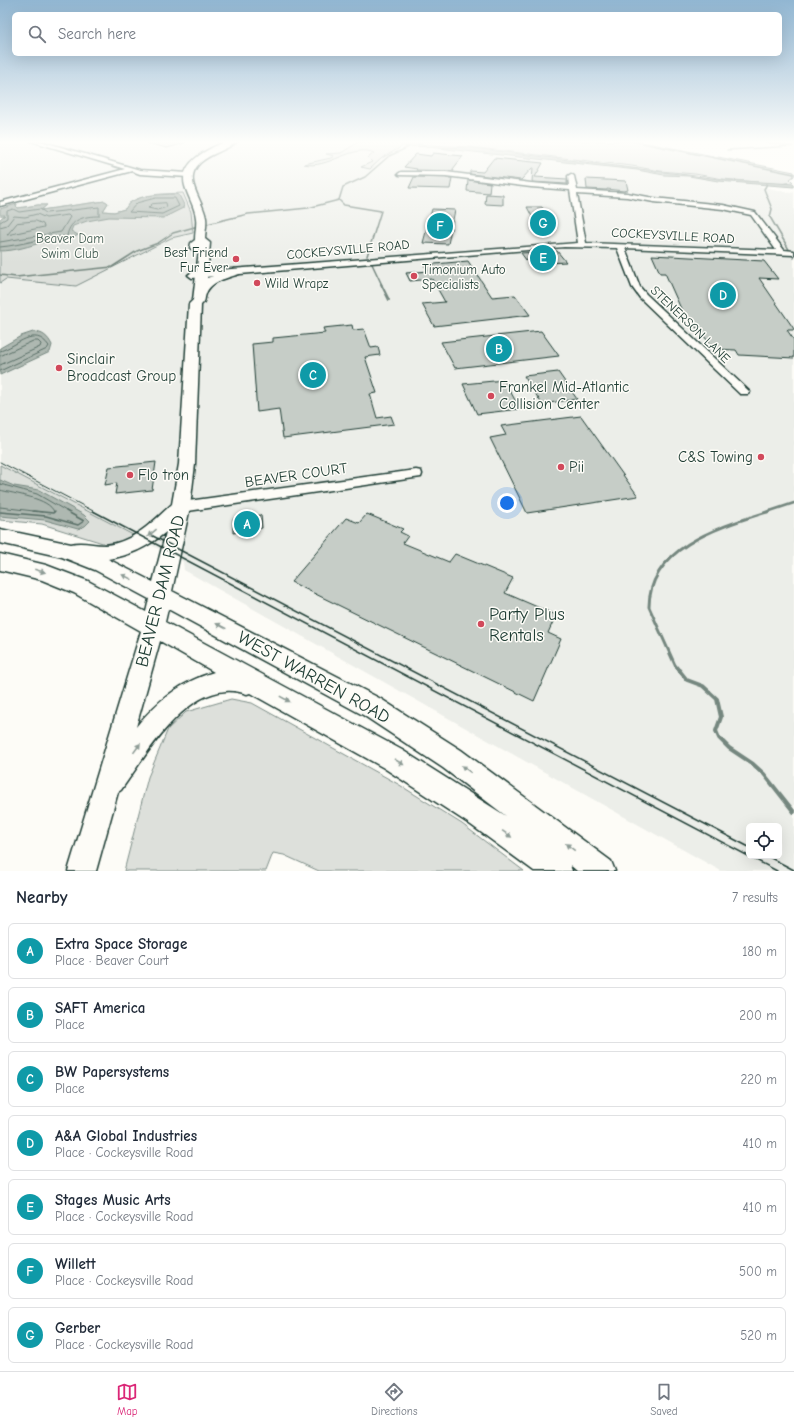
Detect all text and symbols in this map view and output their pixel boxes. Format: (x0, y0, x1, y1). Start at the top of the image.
search box (12, 12, 782, 56)
icon: search (26, 23, 48, 45)
text: Search here (58, 25, 136, 43)
pin: G (530, 208, 556, 238)
pin: F (427, 211, 453, 241)
street label: COCKEYSVILLE ROAD (611, 225, 735, 246)
park label: Beaver Dam Swim Club (36, 231, 104, 261)
street label: COCKEYSVILLE ROAD (286, 237, 410, 262)
pin: E (530, 243, 556, 273)
place label: Best Friend Fur Ever (164, 245, 229, 275)
marker: Best Friend Fur Ever (231, 254, 241, 264)
place label: Timonium Auto Specialists (422, 262, 506, 292)
marker: Timonium Auto Specialists (409, 271, 419, 281)
place label: Wild Wrapz (265, 276, 329, 291)
marker: Wild Wrapz (252, 278, 262, 288)
pin: D (710, 280, 736, 310)
street label: STENERSON LANE (648, 283, 734, 366)
pin: B (486, 334, 512, 364)
place label: Sinclair Broadcast Group (67, 350, 176, 385)
pin: C (300, 360, 326, 390)
marker: Sinclair Broadcast Group (54, 363, 64, 373)
place label: Frankel Mid-Atlantic Collision Center (499, 378, 629, 413)
marker: Frankel Mid-Atlantic Collision Center (486, 391, 496, 401)
place label: C&S Towing (678, 448, 753, 466)
marker: C&S Towing (756, 452, 766, 462)
place label: Pii (569, 458, 584, 476)
street label: BEAVER COURT (244, 459, 349, 491)
marker: Pii (556, 462, 566, 472)
place label: Flo tron (138, 466, 189, 484)
marker: Flo tron (125, 470, 135, 480)
your location (497, 493, 517, 513)
pin: A (234, 509, 260, 539)
street label: BEAVER DAM ROAD (131, 513, 190, 669)
one-way arrow (147, 528, 157, 537)
one-way arrow (34, 569, 46, 575)
one-way arrow (121, 574, 133, 580)
place label: Party Plus Rentals (489, 604, 565, 646)
marker: Party Plus Rentals (476, 619, 486, 629)
one-way arrow (215, 623, 227, 629)
street label: WEST WARREN ROAD (234, 627, 394, 728)
one-way arrow (280, 696, 291, 702)
one-way arrow (133, 743, 141, 753)
one-way arrow (393, 759, 405, 766)
one-way arrow (461, 765, 472, 773)
map controls (746, 823, 782, 859)
button: locate (746, 823, 782, 859)
one-way arrow (502, 830, 513, 838)
one-way arrow (565, 843, 576, 851)
text: Nearby (16, 888, 67, 907)
text: 7 results (732, 890, 778, 905)
text: Extra Space Storage (55, 935, 187, 953)
text: A (26, 944, 34, 959)
text: 180 m (742, 944, 777, 959)
text: Place · Beaver Court (55, 953, 168, 968)
text: SAFT America (55, 999, 145, 1017)
text: B (26, 1008, 34, 1023)
text: 200 m (739, 1008, 777, 1023)
text: Place (55, 1017, 85, 1032)
text: BW Papersystems (55, 1063, 169, 1081)
text: C (26, 1072, 34, 1087)
text: 220 m (740, 1072, 777, 1087)
text: Place (55, 1081, 85, 1096)
text: A&A Global Industries (55, 1127, 197, 1145)
text: D (26, 1136, 34, 1151)
text: 410 m (743, 1136, 777, 1151)
text: Place · Cockeysville Road (55, 1145, 193, 1160)
text: Stages Music Arts (55, 1191, 171, 1209)
text: E (26, 1200, 34, 1215)
text: 410 m (743, 1200, 777, 1215)
text: Place · Cockeysville Road (55, 1209, 193, 1224)
text: Willett (55, 1255, 96, 1273)
text: F (26, 1264, 34, 1279)
text: 500 m (739, 1264, 777, 1279)
text: Place · Cockeysville Road (55, 1273, 193, 1288)
text: Gerber (55, 1319, 100, 1337)
text: G (25, 1328, 35, 1343)
text: 520 m (740, 1328, 777, 1343)
text: Place · Cockeysville Road (55, 1337, 193, 1352)
tab: Map (116, 1381, 138, 1418)
tab: Directions (371, 1381, 418, 1418)
tab: Saved (650, 1381, 678, 1418)

